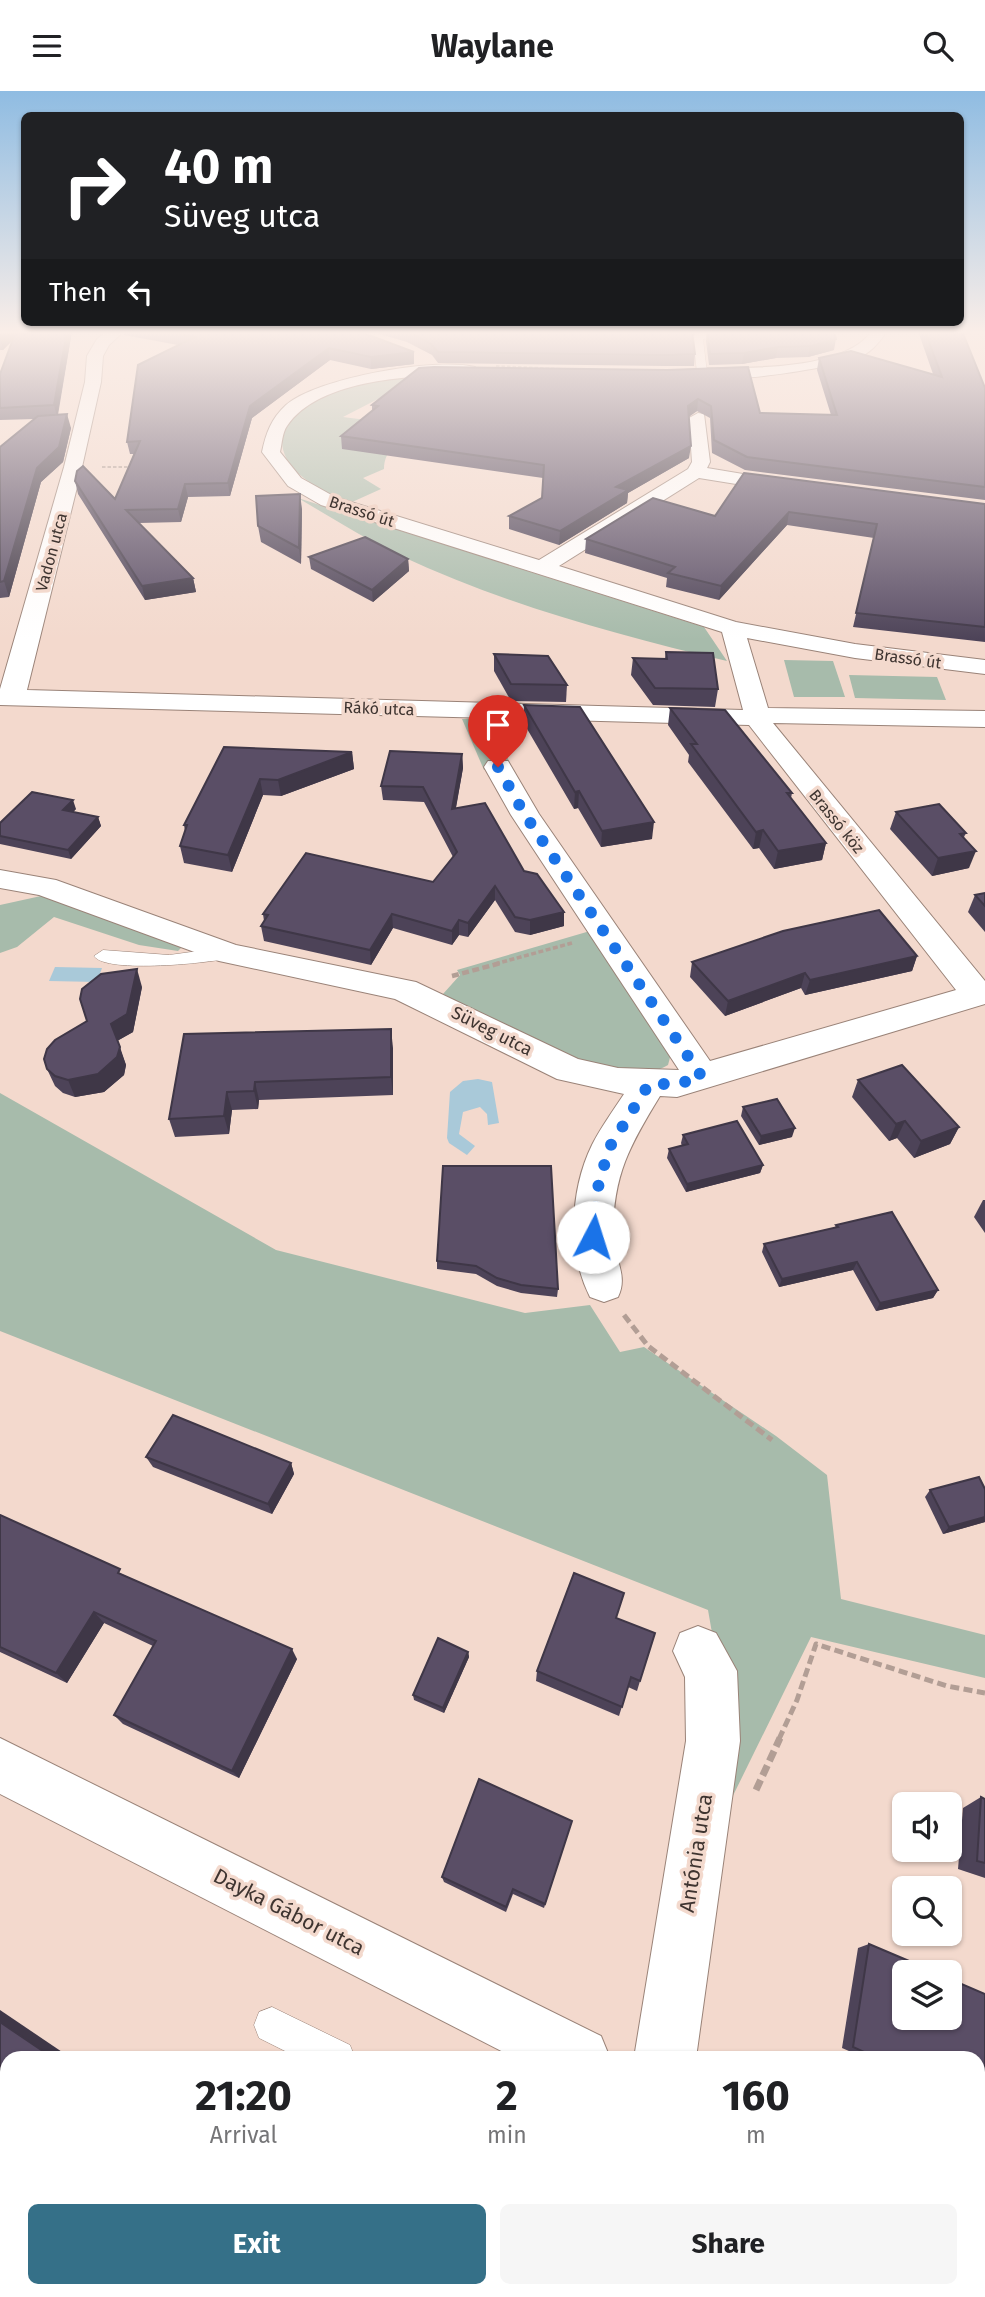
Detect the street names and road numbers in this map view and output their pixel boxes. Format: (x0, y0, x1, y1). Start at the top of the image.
street label: Brassó út (327, 492, 397, 531)
street label: Vadon utca (32, 511, 71, 593)
street label: Brassó út (873, 644, 943, 673)
street label: Rákó utca (343, 698, 415, 719)
street label: Brassó köz (805, 786, 868, 857)
street label: Süveg utca (448, 1001, 536, 1061)
street label: Antónia utca (674, 1792, 718, 1914)
street label: Dayka Gábor utca (209, 1863, 369, 1961)

